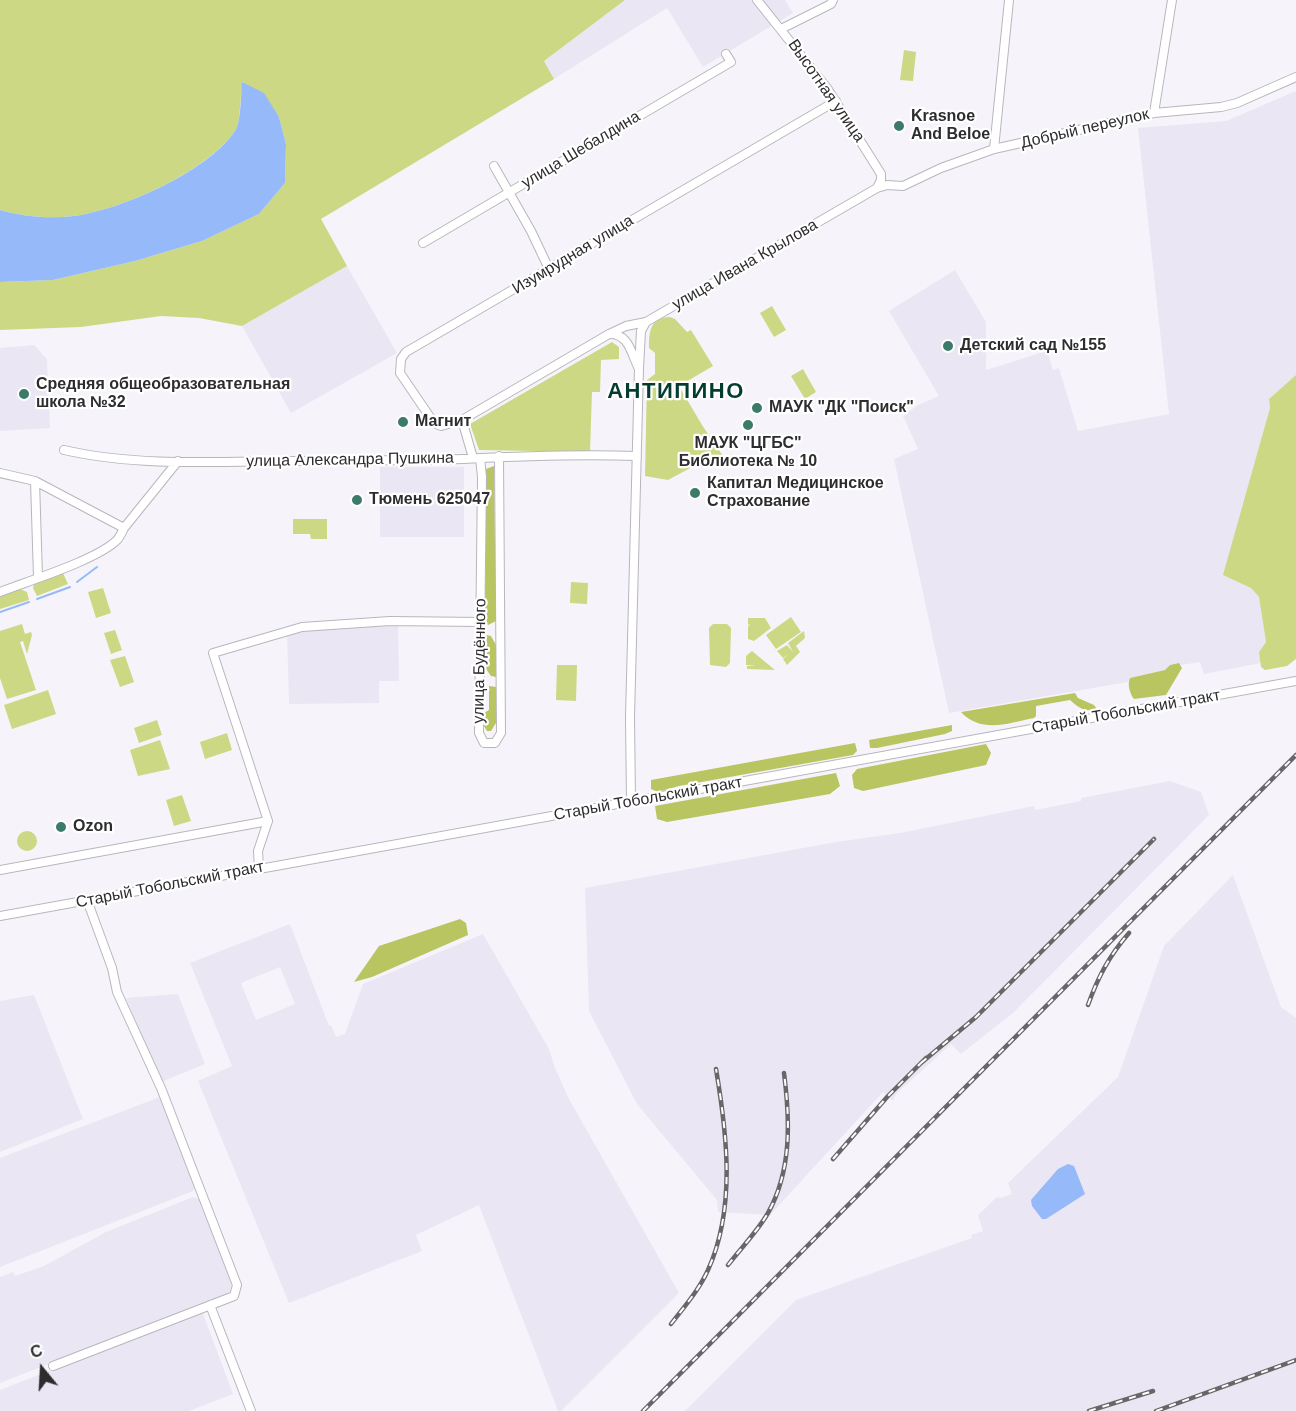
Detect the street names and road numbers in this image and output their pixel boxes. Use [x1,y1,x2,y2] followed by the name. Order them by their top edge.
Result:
[783,36,869,146] street label: Высотная улица
[1019,105,1151,153] street label: Добрый переулок
[518,107,644,193] street label: улица Шебалдина
[509,211,637,299] street label: Изумрудная улица
[669,216,821,314] street label: улица Ивана Крылова
[246,449,454,471] street label: улица Александра Пушкина
[469,598,491,724] street label: улица Будённого
[1030,686,1222,738] street label: Старый Тобольский тракт
[552,773,744,825] street label: Старый Тобольский тракт
[74,857,266,913] street label: Старый Тобольский тракт

